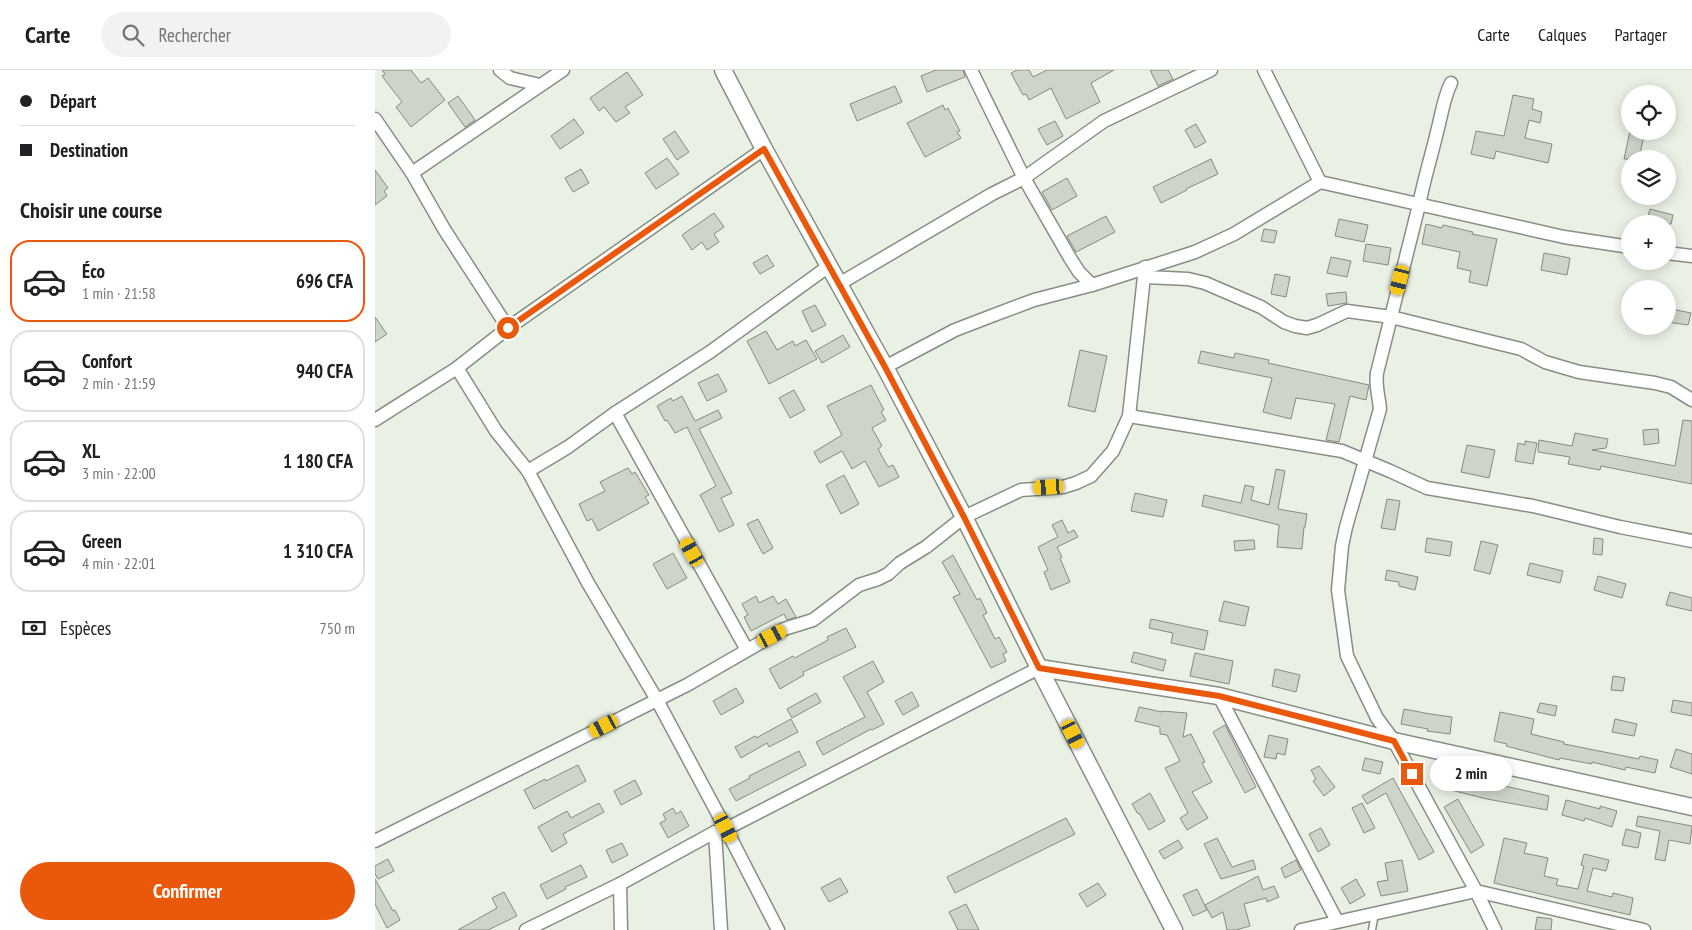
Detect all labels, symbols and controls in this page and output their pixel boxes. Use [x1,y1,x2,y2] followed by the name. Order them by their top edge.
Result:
[101,12,451,57] search box
[25,19,71,50] text: Carte
[119,21,147,49] icon: search
[159,23,231,47] text: Rechercher
[1477,23,1510,46] text: Carte
[1538,23,1587,46] text: Calques
[1615,23,1667,46] text: Partager
[1621,85,1676,335] map controls
[1621,85,1676,140] button: locate
[50,89,96,113] text: Départ
[50,138,128,162] text: Destination
[1621,150,1676,205] button: layers
[20,196,162,224] text: Choisir une course
[1621,215,1676,270] button: +
[22,259,67,304] icon: car
[82,259,105,283] text: Éco
[1389,264,1410,296] car
[296,269,353,293] text: 696 CFA
[1621,280,1676,335] button: −
[82,283,156,303] text: 1 min · 21:58
[497,317,519,339] route start
[22,349,67,394] icon: car
[82,349,132,373] text: Confort
[296,359,353,383] text: 940 CFA
[82,373,156,393] text: 2 min · 21:59
[22,439,67,484] icon: car
[82,439,100,463] text: XL
[283,449,353,473] text: 1 180 CFA
[82,463,156,483] text: 3 min · 22:00
[1033,479,1064,495] car
[22,529,67,574] icon: car
[82,529,122,553] text: Green
[678,535,705,569] car
[283,539,353,563] text: 1 310 CFA
[82,553,156,573] text: 4 min · 22:01
[20,614,48,642] icon: cash
[60,616,111,640] text: Espèces
[320,618,355,638] text: 750 m
[755,622,788,650] car
[587,713,620,739] car
[1059,717,1086,751] car
[1429,756,1512,792] callout: 2 min
[1401,763,1423,785] route end
[1455,763,1487,783] text: 2 min
[712,811,739,845] car
[20,862,355,920] button: Confirmer

